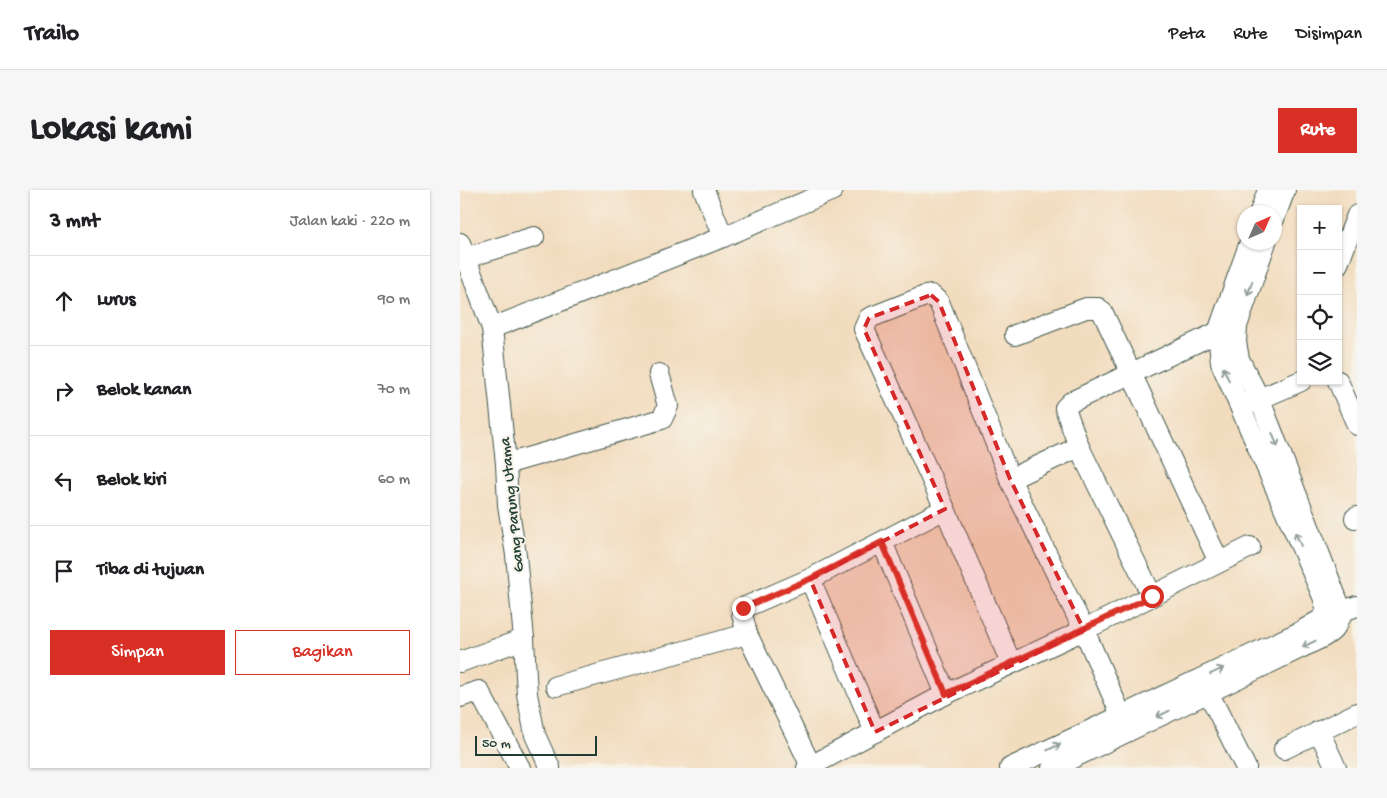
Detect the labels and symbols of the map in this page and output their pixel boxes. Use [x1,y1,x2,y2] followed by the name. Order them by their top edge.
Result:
[1237,205,1282,250] north arrow
[1245,280,1254,296] one-way arrow
[1221,367,1231,382] one-way arrow
[1272,433,1281,448] one-way arrow
[497,435,530,573] street label: Gang Parung Utama
[1293,532,1303,547] one-way arrow
[1141,585,1164,608] route start
[732,597,755,620] route end
[1302,640,1317,649] one-way arrow
[1209,665,1224,675] one-way arrow
[1155,710,1170,720] one-way arrow
[475,733,598,756] scale bar
[1046,742,1061,751] one-way arrow

